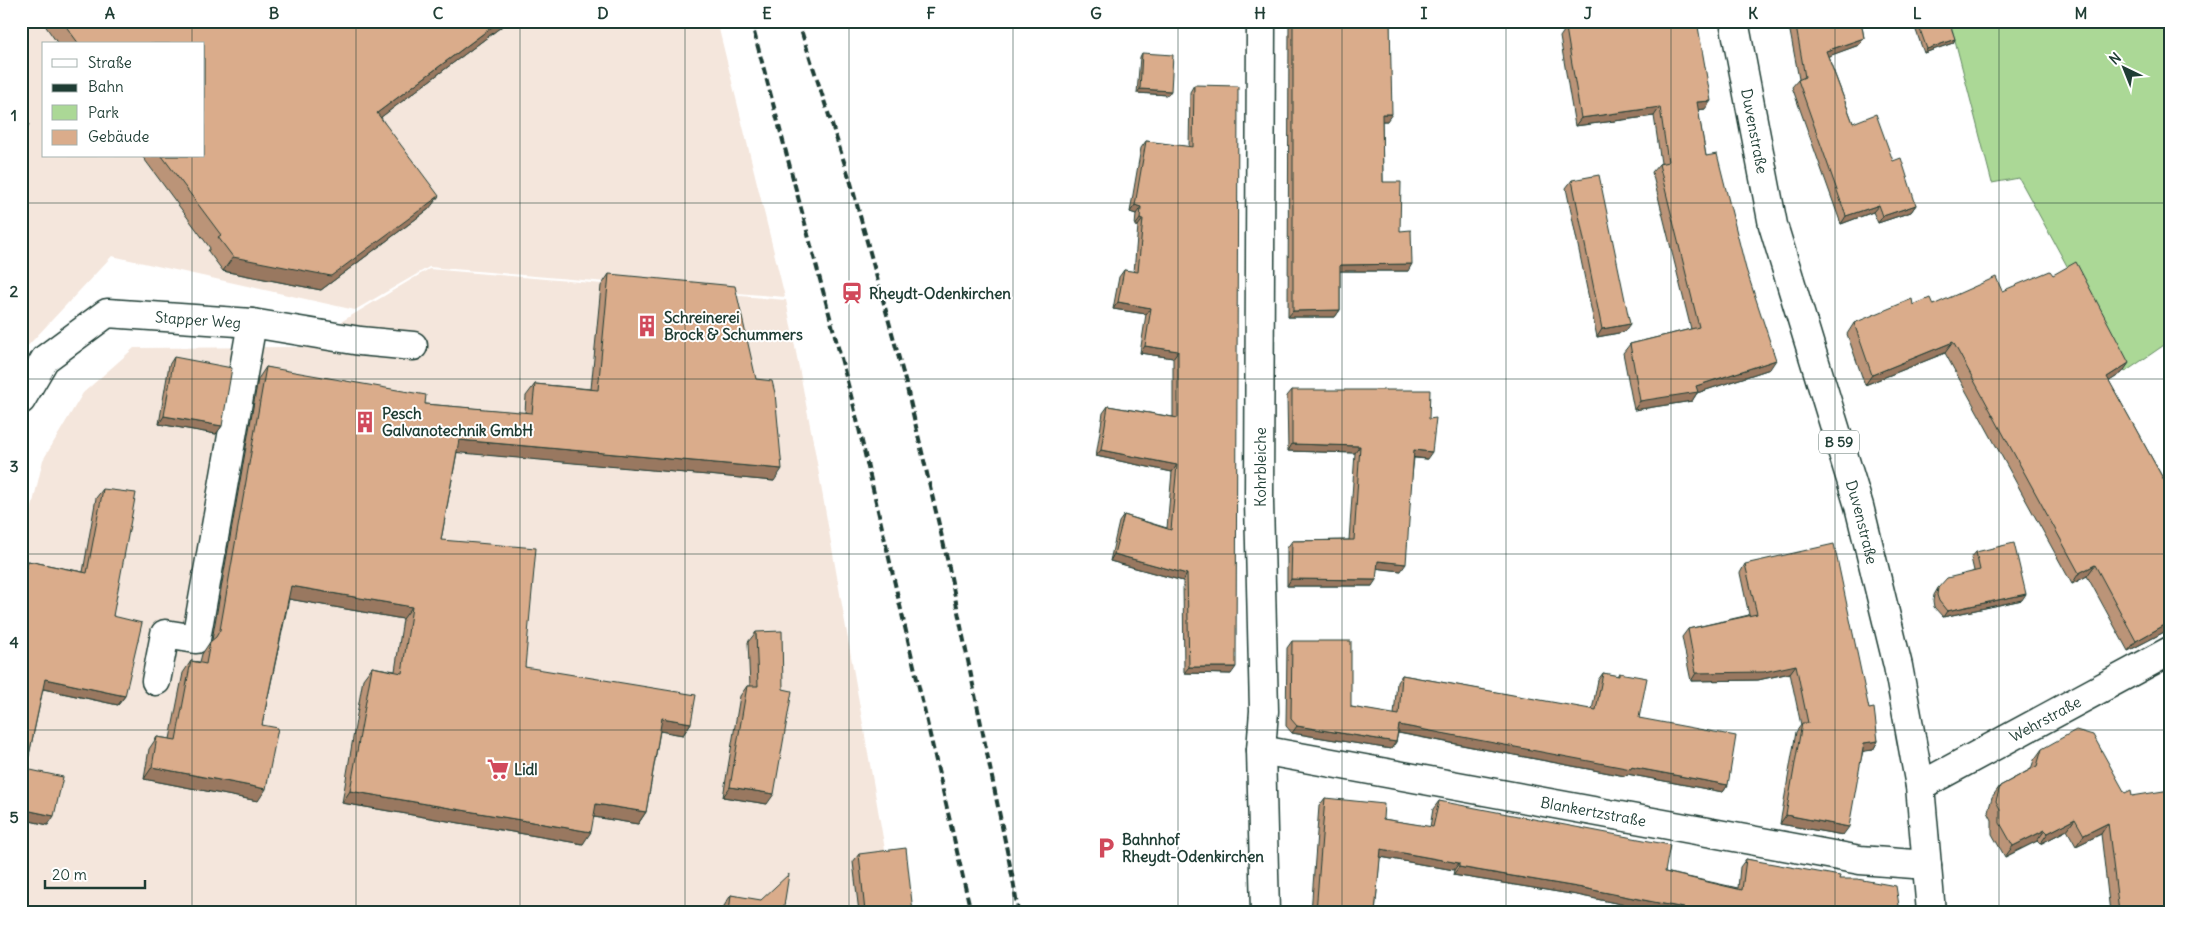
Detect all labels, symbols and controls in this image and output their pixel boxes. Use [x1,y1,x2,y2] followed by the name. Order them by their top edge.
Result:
[105,3,115,23] text: A
[269,3,280,23] text: B
[433,3,444,23] text: C
[597,3,609,23] text: D
[762,3,772,23] text: E
[926,3,936,23] text: F
[1090,3,1102,23] text: G
[1254,3,1266,23] text: H
[1421,3,1428,23] text: I
[1584,3,1593,23] text: J
[1748,3,1758,23] text: K
[1913,3,1922,23] text: L
[2075,3,2088,23] text: M
[42,42,205,158] legend
[2098,42,2148,92] north arrow
[2105,49,2125,68] text: N
[88,53,132,72] text: Straße
[88,77,124,96] text: Bahn
[1738,87,1772,175] street label: Duvenstraße
[88,103,119,122] text: Park
[11,105,17,125] text: 1
[88,127,149,146] text: Gebäude
[839,280,865,306] station icon: Rheydt-Odenkirchen
[10,281,19,301] text: 2
[869,284,1011,304] place label: Rheydt-Odenkirchen
[154,307,242,332] street label: Stapper Weg
[664,308,803,344] place label: Schreinerei Brock & Schummers
[634,313,660,339] building icon: Schreinerei Brock & Schummers
[382,404,533,440] place label: Pesch Galvanotechnik GmbH
[352,409,378,435] building icon: Pesch Galvanotechnik GmbH
[1251,427,1270,507] street label: Kohrbleiche
[1819,431,1859,454] road number: B 59
[9,456,19,476] text: 3
[1842,478,1882,566] street label: Duvenstraße
[9,632,19,652] text: 4
[2006,691,2084,746] street label: Wehrstraße
[485,756,511,782] supermarket icon: Lidl
[514,760,538,779] place label: Lidl
[1539,792,1648,830] street label: Blankertzstraße
[9,807,19,827] text: 5
[1122,830,1264,867] place label: Bahnhof Rheydt-Odenkirchen
[1093,835,1119,861] parking icon: Bahnhof Rheydt-Odenkirchen
[45,858,145,890] scale bar
[52,865,87,884] text: 20 m

